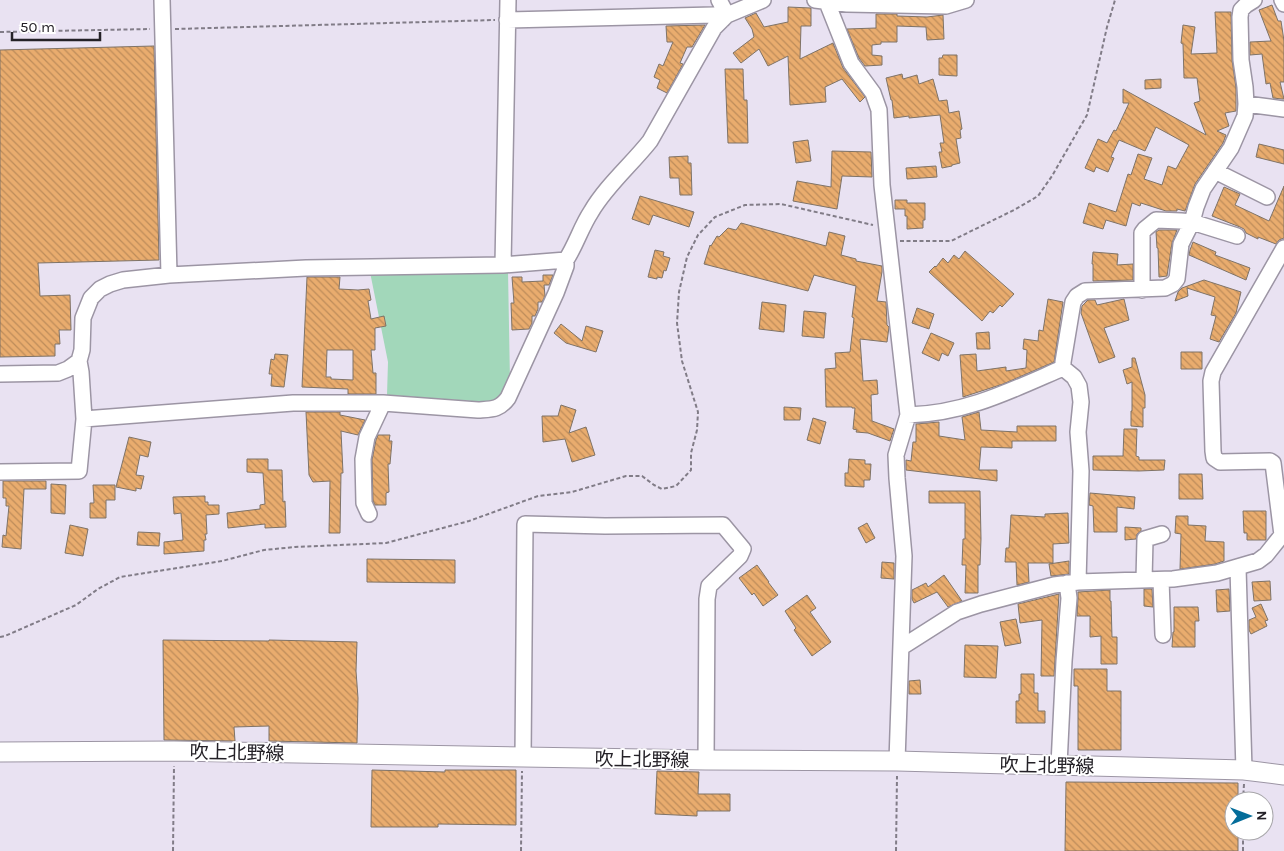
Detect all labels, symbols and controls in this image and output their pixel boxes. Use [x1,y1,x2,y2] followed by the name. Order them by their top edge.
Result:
[12,10,100,42] scale bar
[20,18,55,36] text: 50 m
[189,741,285,765] street label: 吹上北野線
[594,748,690,772] street label: 吹上北野線
[999,754,1095,778] street label: 吹上北野線
[1224,791,1274,841] north arrow
[1253,811,1270,821] text: N

